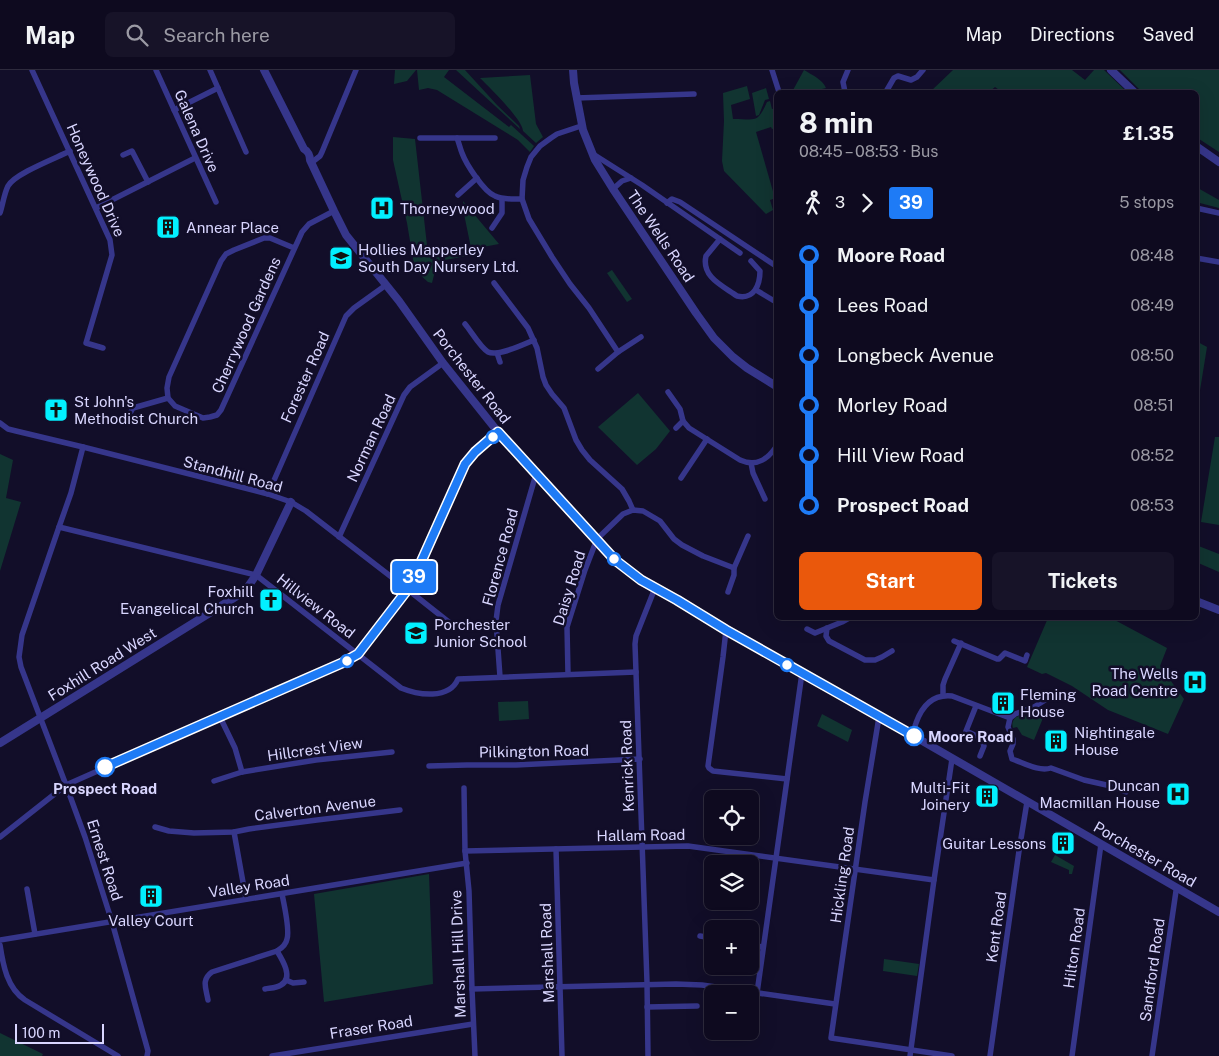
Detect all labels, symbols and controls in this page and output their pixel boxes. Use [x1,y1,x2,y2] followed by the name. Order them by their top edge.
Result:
[105,12,455,57] search box
[25,21,75,49] text: Map
[123,21,151,49] icon: search
[163,24,270,46] text: Search here
[965,24,1002,45] text: Map
[1030,24,1115,45] text: Directions
[1143,24,1194,45] text: Saved
[171,87,223,175] street label: Galena Drive
[799,106,873,139] text: 8 min
[63,121,129,239] street label: Honeywood Drive
[1123,122,1174,144] text: £1.35
[799,142,938,161] text: 08:45 – 08:53 · Bus
[624,187,698,285] street label: The Wells Road
[799,189,827,217] icon: walk
[853,189,881,217] icon: forward
[899,192,923,213] text: 39
[835,193,845,212] text: 3
[1119,193,1174,212] text: 5 stops
[369,195,395,221] hospital icon: Thorneywood
[400,200,495,217] place label: Thorneywood
[155,214,181,240] building icon: Annear Place
[186,219,279,236] place label: Annear Place
[358,241,519,275] place label: Hollies Mapperley South Day Nursery Ltd.
[837,244,945,266] text: Moore Road
[328,245,354,271] school or university icon: Hollies Mapperley South Day Nursery Ltd.
[1130,246,1174,265] text: 08:48
[208,254,284,396] street label: Cherrywood Gardens
[837,294,928,316] text: Lees Road
[1130,296,1174,315] text: 08:49
[430,325,514,427] street label: Porchester Road
[277,329,333,425] street label: Forester Road
[837,344,994,366] text: Longbeck Avenue
[1130,346,1174,365] text: 08:50
[343,392,399,484] street label: Norman Road
[74,393,198,427] place label: St John's Methodist Church
[837,394,948,416] text: Morley Road
[1134,396,1174,415] text: 08:51
[43,397,69,423] church icon: St John's Methodist Church
[486,430,500,444] unlabelled marker
[837,444,964,466] text: Hill View Road
[1131,446,1174,465] text: 08:52
[182,453,284,495] street label: Standhill Road
[837,494,969,516] text: Prospect Road
[1130,496,1174,515] text: 08:53
[479,506,521,608] street label: Florence Road
[550,549,588,627] street label: Daisy Road
[607,552,621,566] unlabelled marker
[799,552,982,610] button: Start
[992,552,1174,610] button: Tickets
[392,561,436,593] line badge: 39
[402,566,426,587] text: 39
[274,570,358,642] street label: Hillview Road
[120,583,254,617] place label: Foxhill Evangelical Church
[258,587,284,613] church icon: Foxhill Evangelical Church
[434,616,527,650] place label: Porchester Junior School
[403,620,429,646] school or university icon: Porchester Junior School
[45,624,159,704] street label: Foxhill Road West
[340,654,354,668] unlabelled marker
[780,658,794,672] unlabelled marker
[1092,665,1178,699] place label: The Wells Road Centre
[1182,669,1208,695] hospital icon: The Wells Road Centre
[1020,686,1076,720] place label: Fleming House
[990,690,1016,716] building icon: Fleming House
[617,720,637,812] street label: Kenrick Road
[1074,724,1155,758] place label: Nightingale House
[904,726,924,746] marker: Moore Road
[928,728,1013,745] place label: Moore Road
[1043,728,1069,754] building icon: Nightingale House
[266,734,364,764] street label: Hillcrest View
[479,742,589,760] street label: Pilkington Road
[95,757,115,777] marker: Prospect Road
[1040,777,1160,811] place label: Duncan Macmillan House
[910,779,970,813] place label: Multi-Fit Joinery
[53,780,157,797] place label: Prospect Road
[1165,781,1191,807] hospital icon: Duncan Macmillan House
[974,783,1000,809] building icon: Multi-Fit Joinery
[704,790,759,1040] map controls
[704,790,759,845] button: locate
[253,792,377,824] street label: Calverton Avenue
[84,817,126,903] street label: Ernest Road
[1091,818,1199,890] street label: Porchester Road
[596,826,686,844] street label: Hallam Road
[827,826,857,924] street label: Hickling Road
[1050,830,1076,856] building icon: Guitar Lessons
[942,835,1046,852] place label: Guitar Lessons
[704,855,759,910] button: layers
[207,871,291,901] street label: Valley Road
[138,883,164,909] building icon: Valley Court
[447,890,469,1018] street label: Marshall Hill Drive
[983,890,1009,964] street label: Kent Road
[537,903,557,1003] street label: Marshall Road
[1060,907,1088,989] street label: Hilton Road
[108,912,194,929] place label: Valley Court
[1136,917,1168,1023] street label: Sandford Road
[704,920,759,975] button: +
[704,985,759,1040] button: −
[328,1012,414,1042] street label: Fraser Road
[15,1021,104,1044] scale bar
[22,1025,60,1041] text: 100 m

